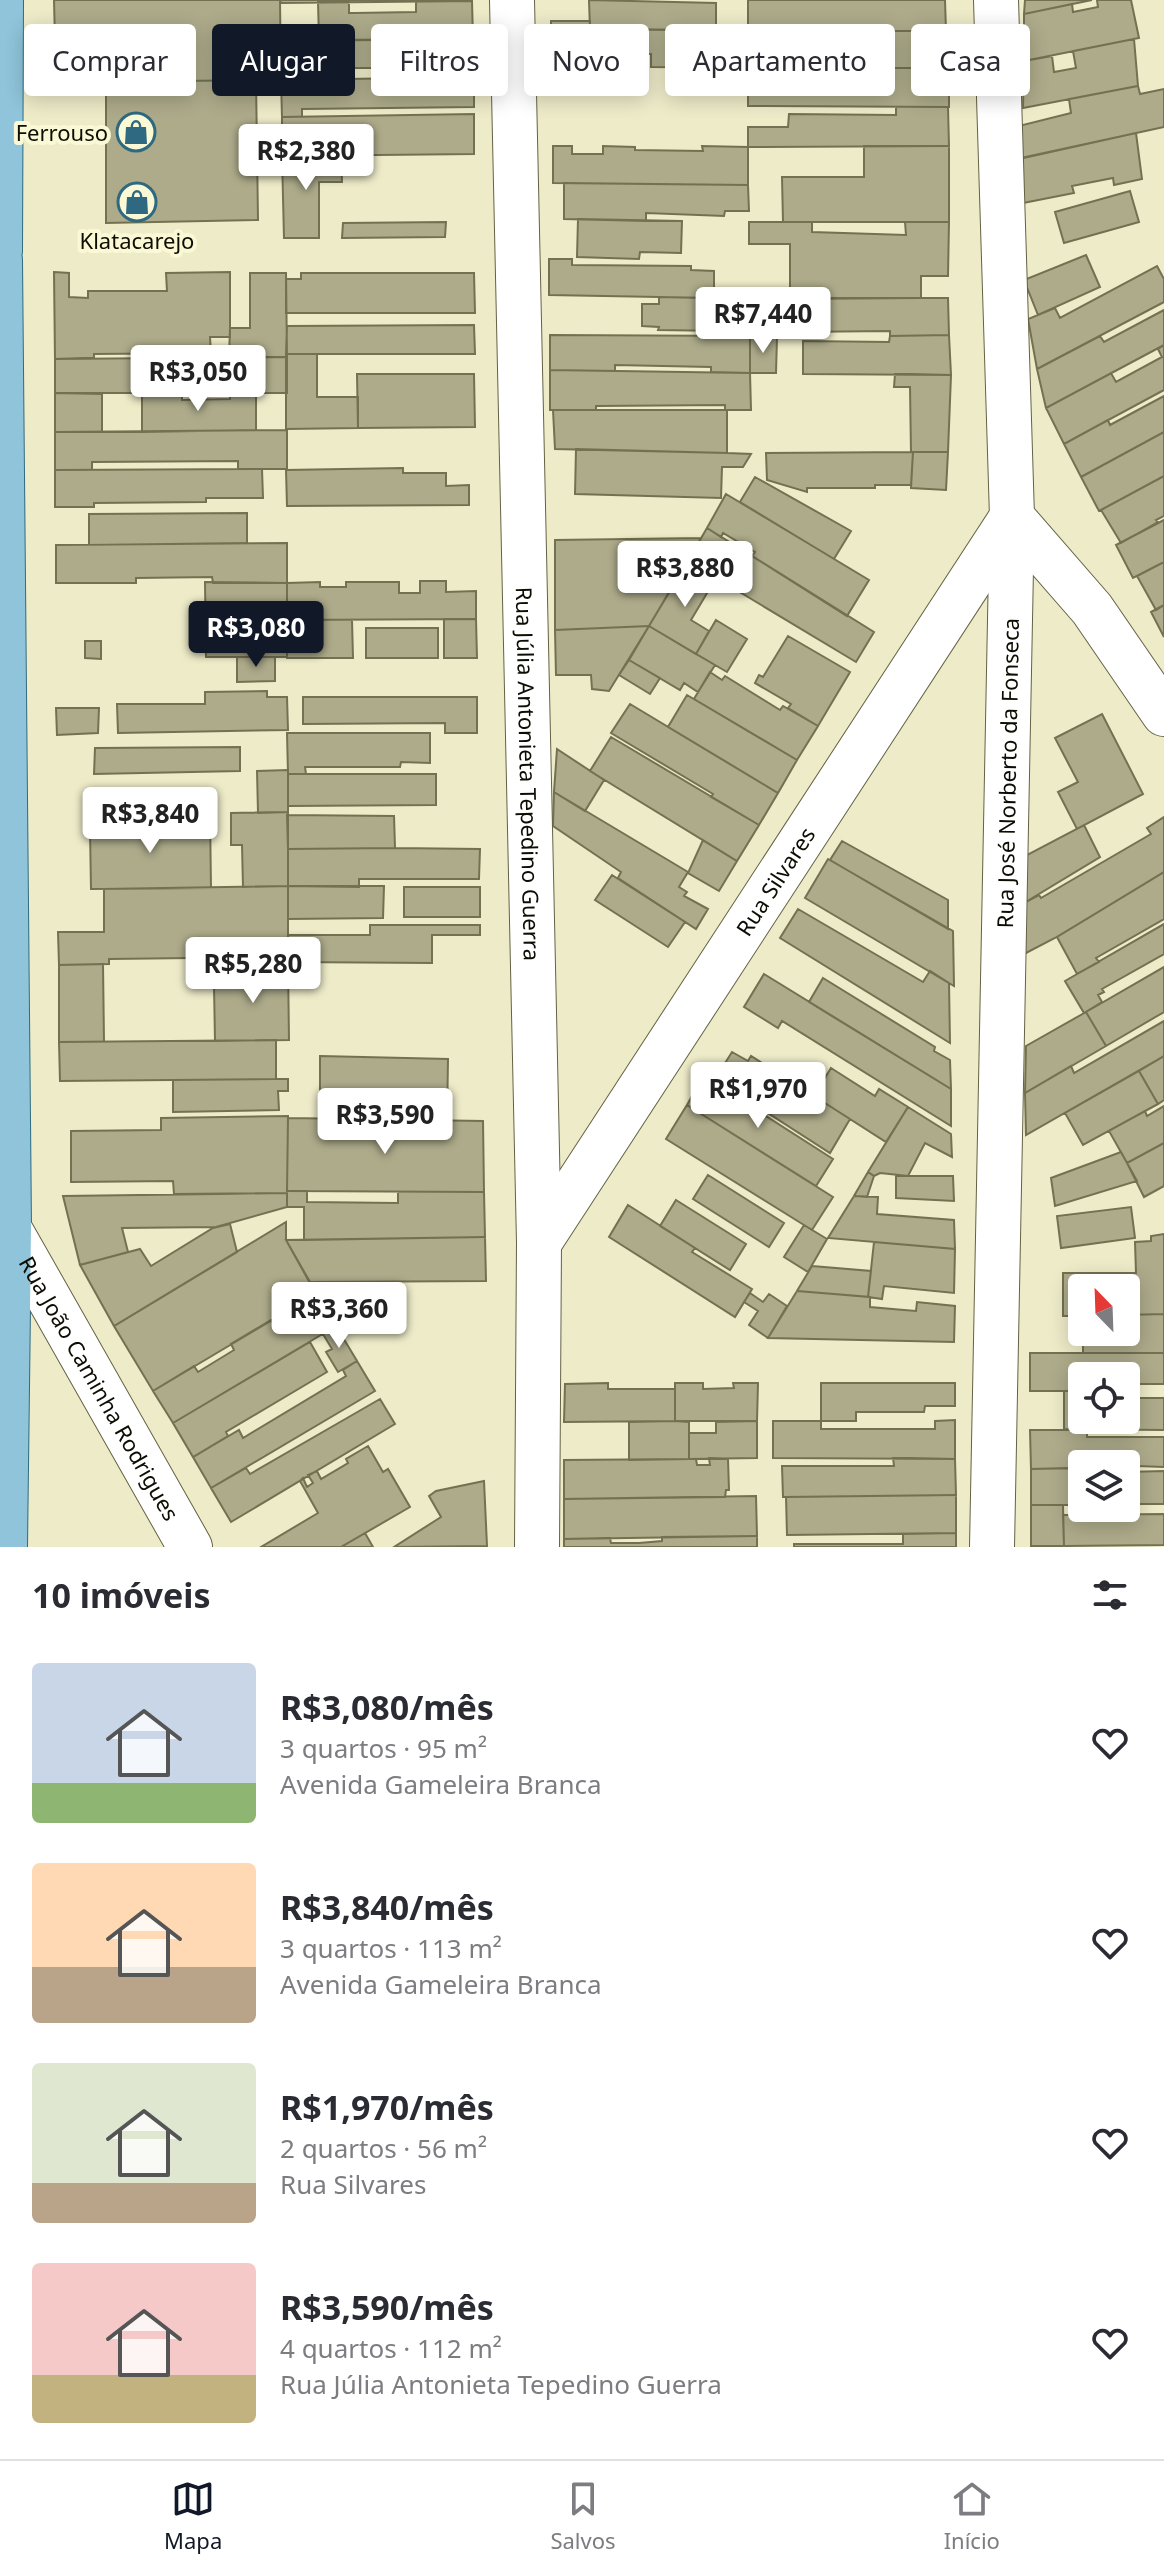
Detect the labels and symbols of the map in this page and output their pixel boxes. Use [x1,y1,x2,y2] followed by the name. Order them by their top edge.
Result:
[115,111,157,153] shop icon: Ferrouso
[16,117,108,147] place label: Ferrouso
[232,124,380,192] pin: R$2,380
[116,181,158,223] shop icon: Klatacarejo
[80,225,194,255] place label: Klatacarejo
[689,287,837,355] pin: R$7,440
[124,345,272,413] pin: R$3,050
[611,541,759,609] pin: R$3,880
[510,586,548,961] street label: Rua Júlia Antonieta Tepedino Guerra
[182,601,330,669] pin: R$3,080
[989,618,1025,929] street label: Rua José Norberto da Fonseca
[76,787,224,855] pin: R$3,840
[728,821,821,941] street label: Rua Silvares
[179,937,327,1005] pin: R$5,280
[684,1062,832,1130] pin: R$1,970
[311,1088,459,1156] pin: R$3,590
[13,1250,187,1526] street label: Rua João Caminha Rodrigues
[1068,1274,1140,1346] north arrow
[265,1282,413,1350] pin: R$3,360

